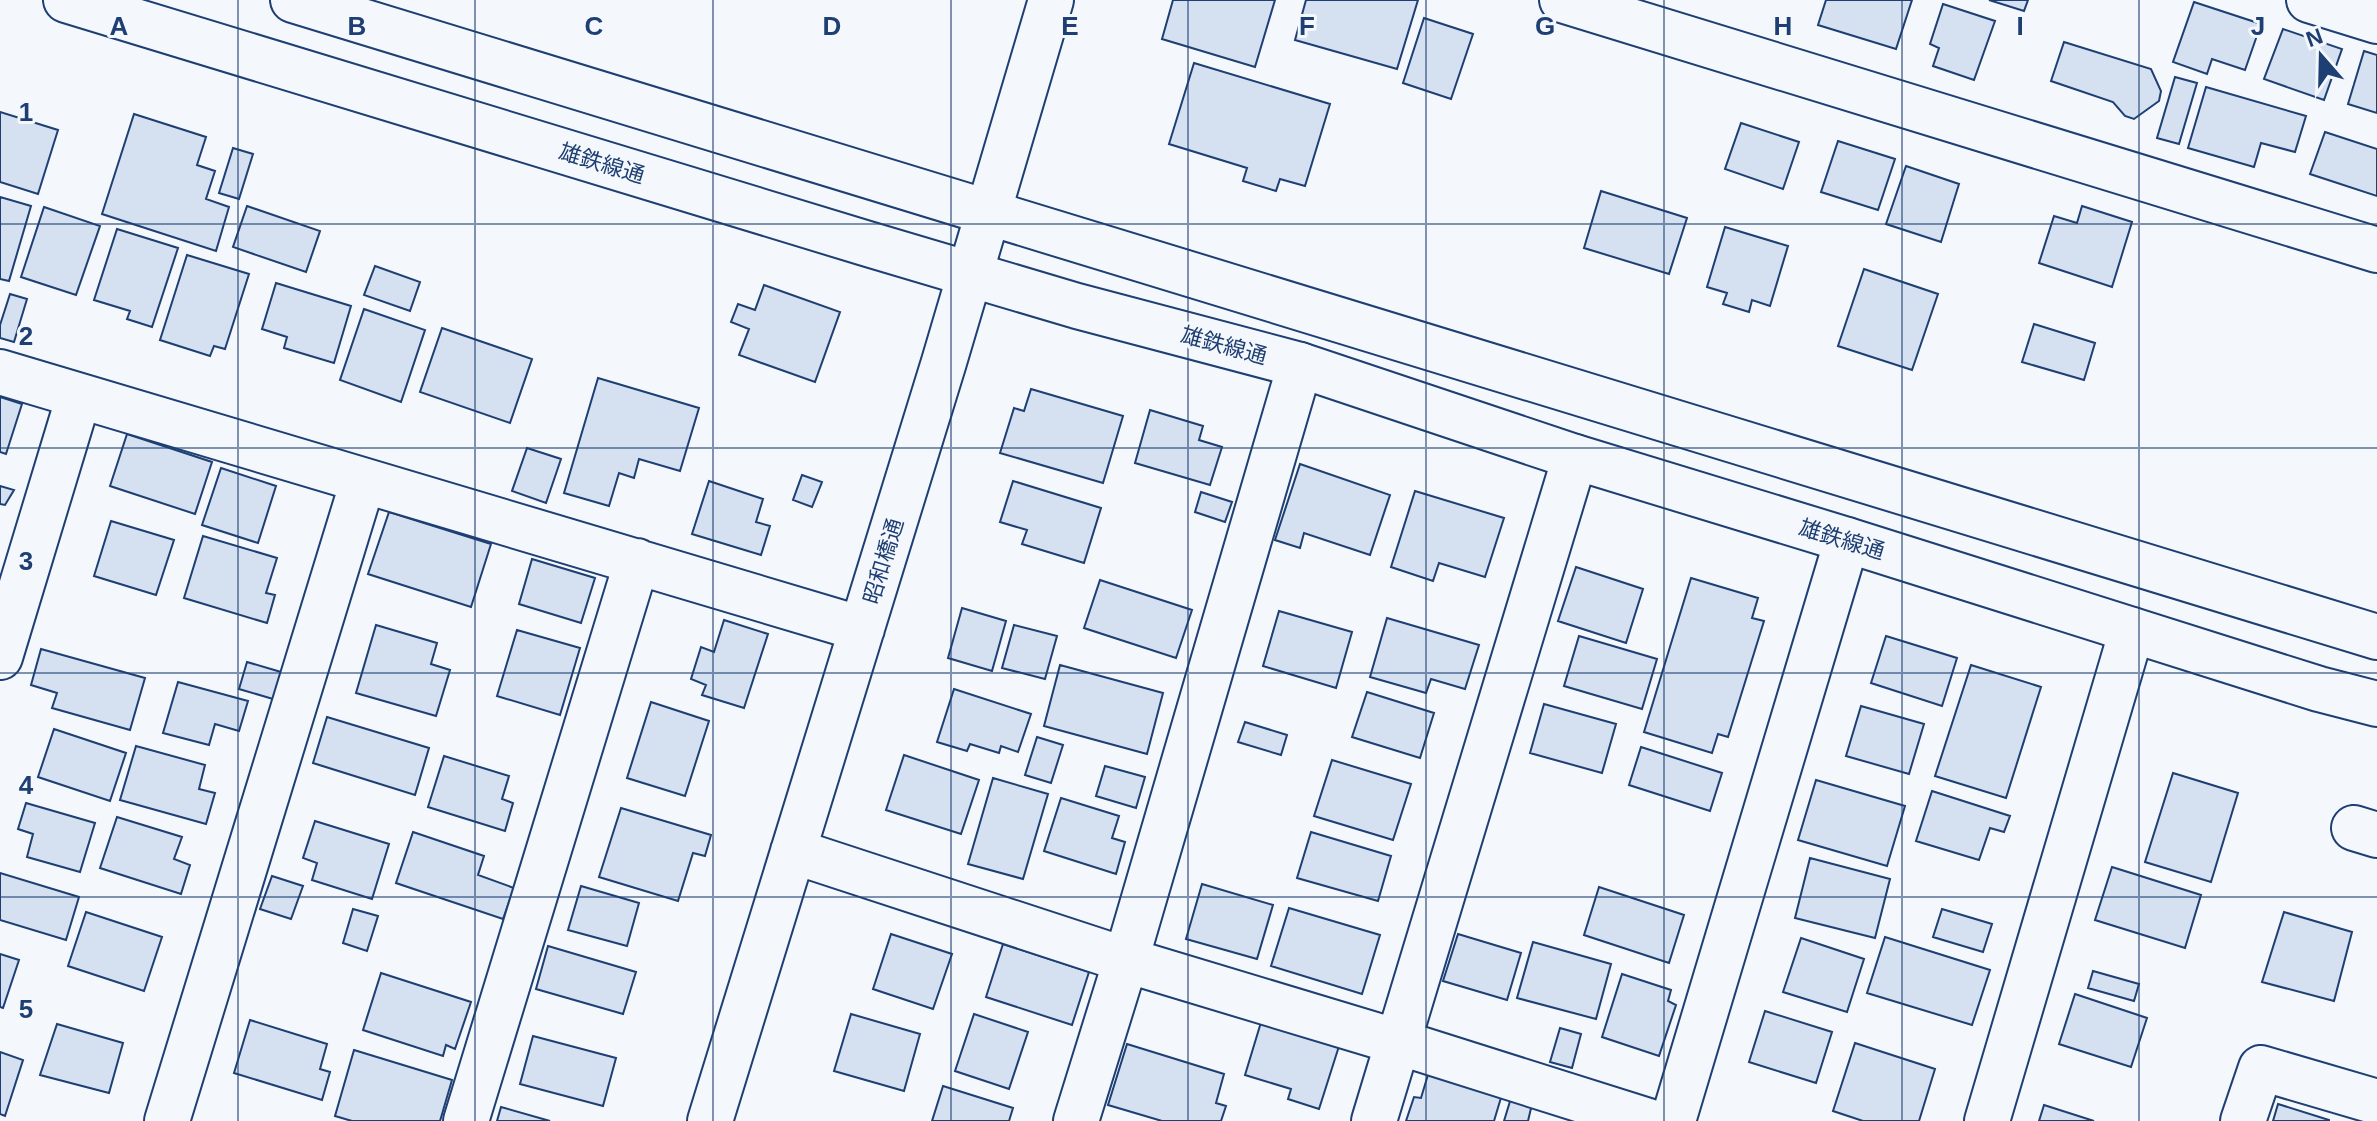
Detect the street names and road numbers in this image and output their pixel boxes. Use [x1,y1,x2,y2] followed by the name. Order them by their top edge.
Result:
[556,139,648,188] street label: 雄鉄線通
[1178,322,1270,369] street label: 雄鉄線通
[859,515,908,607] street label: 昭和橋通
[1796,515,1888,564] street label: 雄鉄線通

